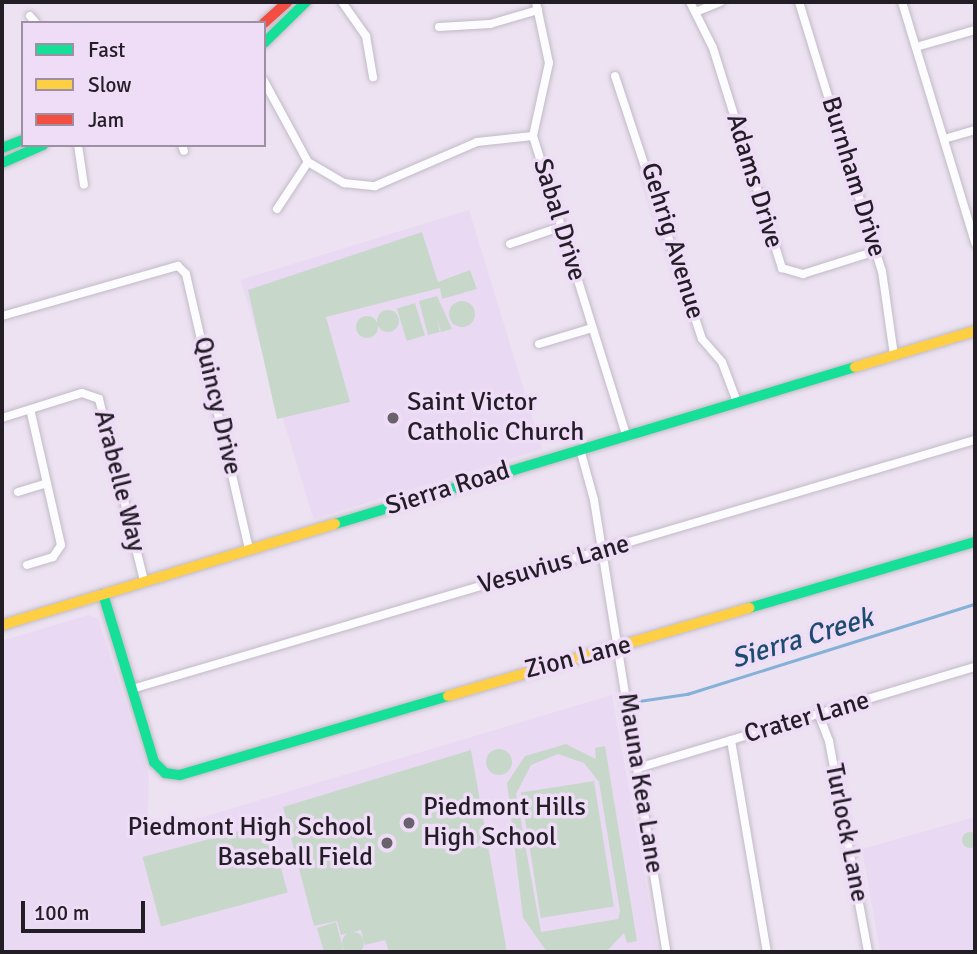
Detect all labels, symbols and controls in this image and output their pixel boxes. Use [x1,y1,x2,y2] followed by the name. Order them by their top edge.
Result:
[21,21,266,147] legend
[88,37,125,63] text: Fast
[88,72,132,98] text: Slow
[814,93,892,261] street label: Burnham Drive
[88,107,124,133] text: Jam
[719,110,789,252] street label: Adams Drive
[526,155,592,285] street label: Sabal Drive
[633,159,711,323] street label: Gehrig Avenue
[186,334,248,478] street label: Quincy Drive
[407,387,584,448] place label: Saint Victor Catholic Church
[86,407,152,555] street label: Arabelle Way
[385,410,401,426] marker: Saint Victor Catholic Church
[382,455,514,523] street label: Sierra Road
[475,529,633,601] street label: Vesuvius Lane
[727,600,877,676] water label: Sierra Creek
[521,630,635,686] street label: Zion Lane
[741,685,873,751] street label: Crater Lane
[610,691,670,875] street label: Mauna Kea Lane
[817,761,875,905] street label: Turlock Lane
[423,792,586,854] place label: Piedmont Hills High School
[127,812,373,874] place label: Piedmont High School Baseball Field
[401,815,417,831] marker: Piedmont Hills High School
[379,835,395,851] marker: Piedmont High School Baseball Field
[24,888,149,932] scale bar
[34,900,89,926] text: 100 m

